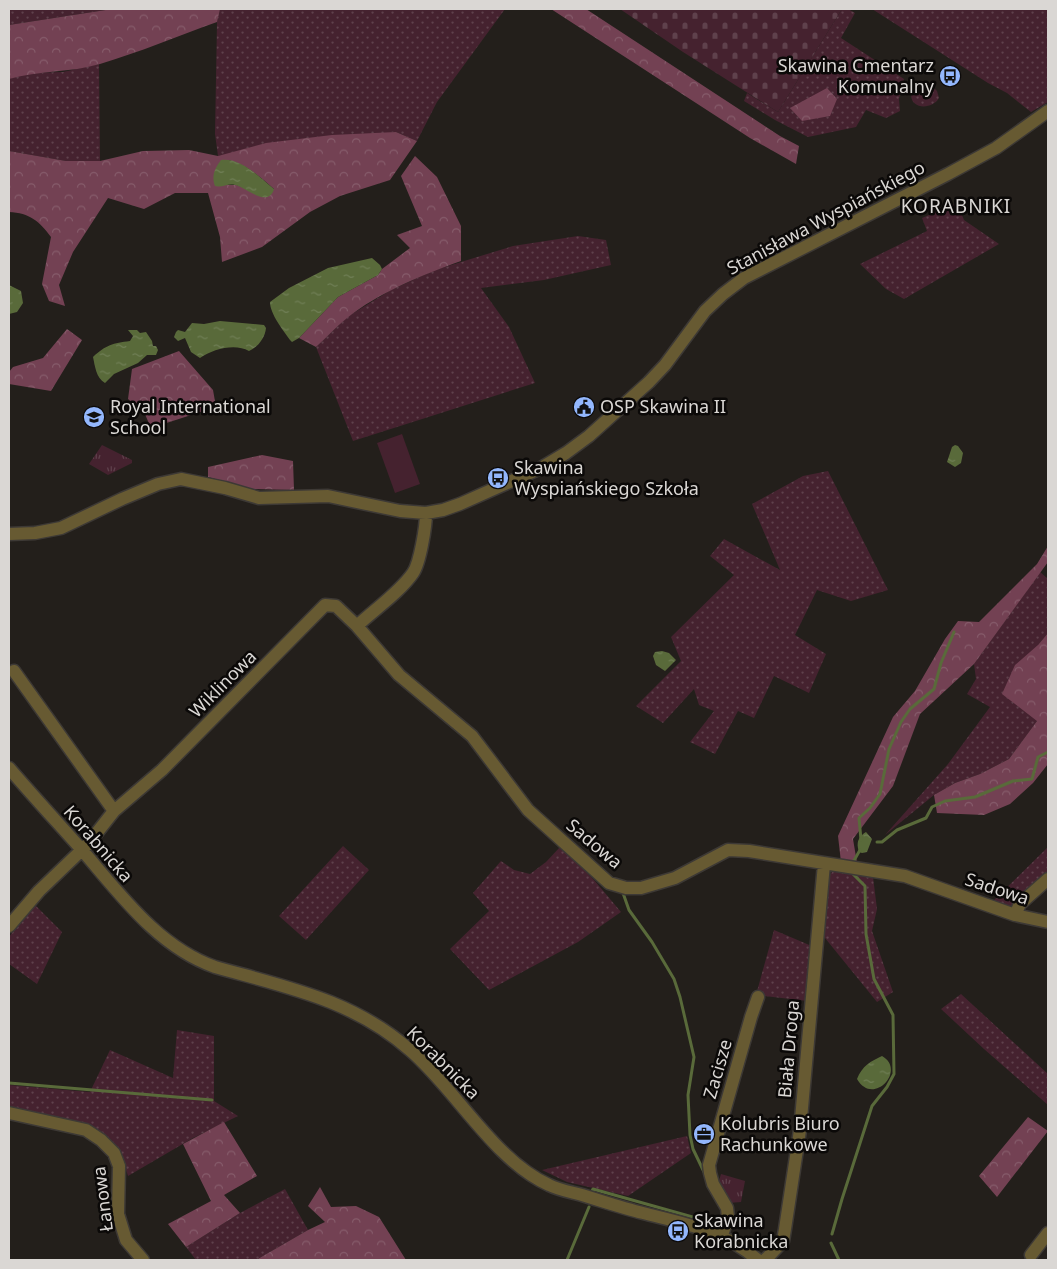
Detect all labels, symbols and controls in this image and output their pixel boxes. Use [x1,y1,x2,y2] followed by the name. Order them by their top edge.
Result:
[778,53,935,98] place label: Skawina Cmentarz Komunalny
[938,64,962,88] bus stop icon: Skawina Cmentarz Komunalny
[722,155,929,280] street label: Stanisława Wyspiańskiego
[901,193,1011,219] district label: KORABNIKI
[110,394,271,439] place label: Royal International School
[600,394,726,418] place label: OSP Skawina II
[572,395,596,419] public building icon: OSP Skawina II
[82,405,106,429] school or university icon: Royal International School
[514,455,699,500] place label: Skawina Wyspiańskiego Szkoła
[486,466,510,490] bus stop icon: Skawina Wyspiańskiego Szkoła
[183,644,261,722] street label: Wiklinowa
[59,800,139,887] street label: Korabnicka
[562,813,628,874] street label: Sadowa
[962,866,1032,910] street label: Sadowa
[772,999,804,1099] street label: Biała Droga
[402,1020,486,1104] street label: Korabnicka
[697,1036,737,1101] street label: Zacisze
[720,1111,840,1156] place label: Kolubris Biuro Rachunkowe
[692,1122,716,1146] office icon: Kolubris Biuro Rachunkowe
[86,1165,118,1233] street label: Łanowa
[694,1208,788,1253] place label: Skawina Korabnicka
[666,1219,690,1243] bus stop icon: Skawina Korabnicka

